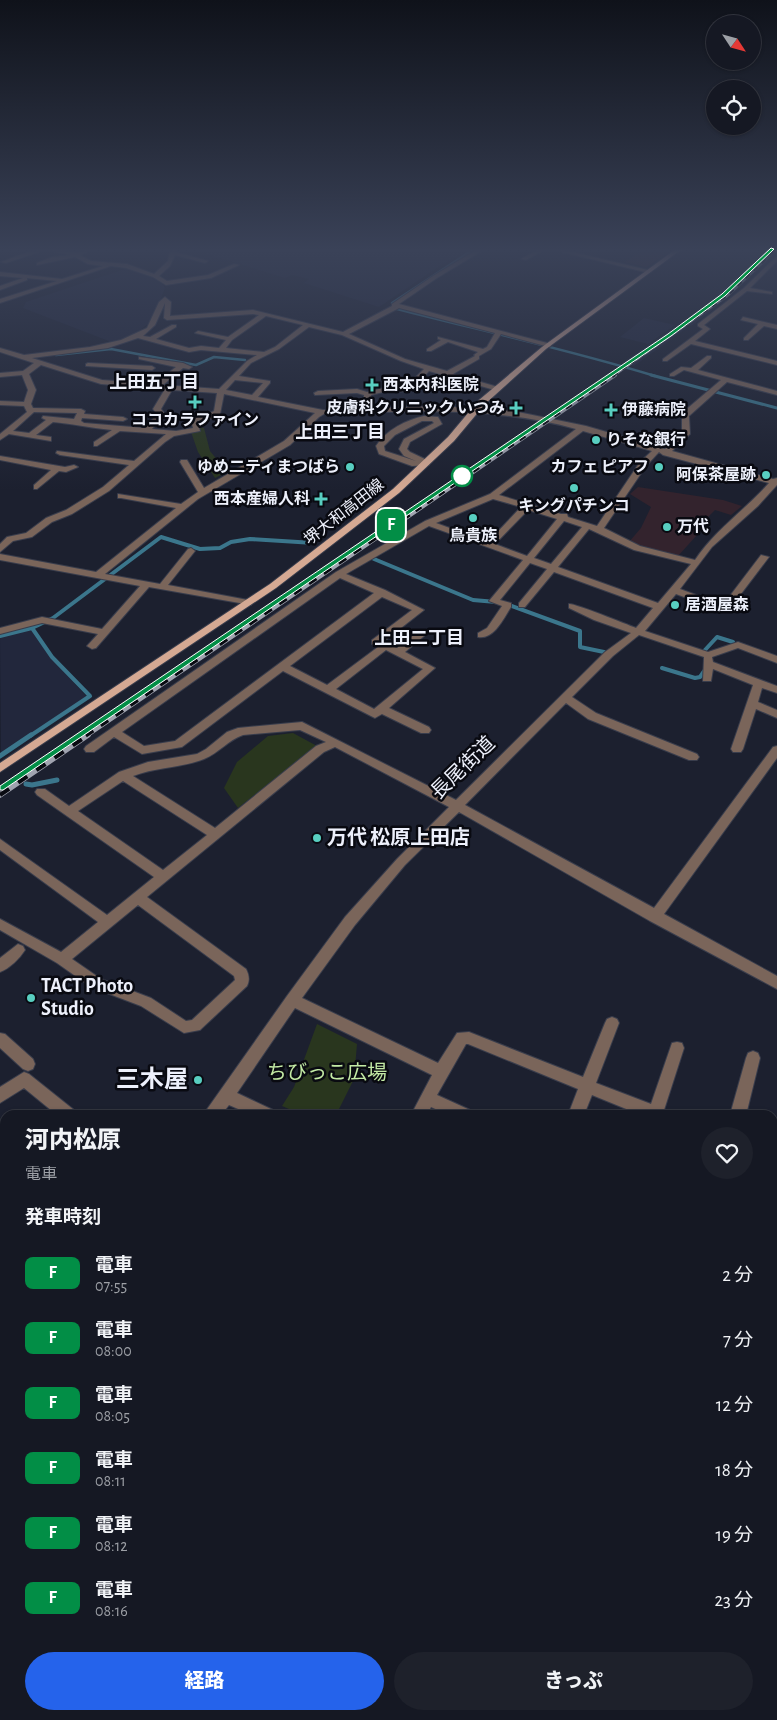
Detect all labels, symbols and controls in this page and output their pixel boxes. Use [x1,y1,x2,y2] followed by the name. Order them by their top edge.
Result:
[706,15,761,70] north arrow
[706,15,761,135] map controls
[706,80,761,135] button: locate
[109,373,199,392] district label: 上田五丁目
[383,376,479,393] place label: 西本内科医院
[365,378,379,392] marker: 西本内科医院
[189,396,201,408] marker: ココカラファイン
[327,399,505,416] place label: 皮膚科クリニック いつみ
[509,401,523,415] marker: 皮膚科クリニック いつみ
[621,401,686,418] place label: 伊藤病院
[604,403,618,417] marker: 伊藤病院
[131,412,259,428] place label: ココカラファイン
[295,423,385,442] district label: 上田三丁目
[606,431,686,448] place label: りそな銀行
[590,434,602,446] marker: りそな銀行
[197,458,340,475] place label: ゆめ二ティまつばら
[551,459,649,475] place label: カフェ ピアフ
[344,461,356,473] marker: ゆめ二ティまつばら
[653,461,665,473] marker: カフェ ピアフ
[451,465,473,487] unlabelled marker
[676,466,756,483] place label: 阿保茶屋跡
[760,469,772,481] marker: 阿保茶屋跡
[301,475,387,548] street label: 堺大和高田線
[568,482,580,494] marker: キングパチンコ
[214,490,310,507] place label: 西本産婦人科
[314,492,328,506] marker: 西本産婦人科
[518,496,630,514] place label: キングパチンコ
[375,509,407,541] line badge: F
[467,512,479,524] marker: 鳥貴族
[387,516,395,534] text: F
[677,517,709,535] place label: 万代
[661,521,673,533] marker: 万代
[449,526,497,544] place label: 鳥貴族
[685,596,749,613] place label: 居酒屋森
[669,599,681,611] marker: 居酒屋森
[374,629,464,648] district label: 上田二丁目
[427,732,499,803] street label: 長尾街道
[327,826,470,848] place label: 万代 松原上田店
[311,832,323,844] marker: 万代 松原上田店
[41,976,133,1019] place label: TACT Photo Studio
[25,992,37,1004] marker: TACT Photo Studio
[267,1062,387,1083] park label: ちびっこ広場
[116,1066,188,1092] place label: 三木屋
[192,1074,204,1086] marker: 三木屋
[701,1127,753,1179] button: heart
[25,1129,121,1153] text: 河内松原
[25,1166,57,1182] text: 電車
[25,1208,101,1227] text: 発車時刻
[95,1256,133,1275] text: 電車
[48,1264,57,1282] text: F
[722,1266,753,1285] text: 2 分
[95,1278,127,1294] text: 07:55
[95,1321,133,1340] text: 電車
[48,1329,57,1347] text: F
[723,1331,753,1350] text: 7 分
[95,1343,132,1359] text: 08:00
[95,1386,133,1405] text: 電車
[48,1394,57,1412] text: F
[716,1396,753,1415] text: 12 分
[95,1408,130,1424] text: 08:05
[95,1451,133,1470] text: 電車
[48,1459,57,1477] text: F
[715,1461,753,1480] text: 18 分
[95,1473,126,1489] text: 08:11
[95,1516,133,1535] text: 電車
[48,1524,57,1542] text: F
[715,1526,753,1545] text: 19 分
[95,1538,127,1554] text: 08:12
[95,1581,133,1600] text: 電車
[48,1589,57,1607] text: F
[714,1591,753,1610] text: 23 分
[95,1603,128,1619] text: 08:16
[25,1652,384,1710] button: 経路
[394,1652,753,1710] button: きっぷ

